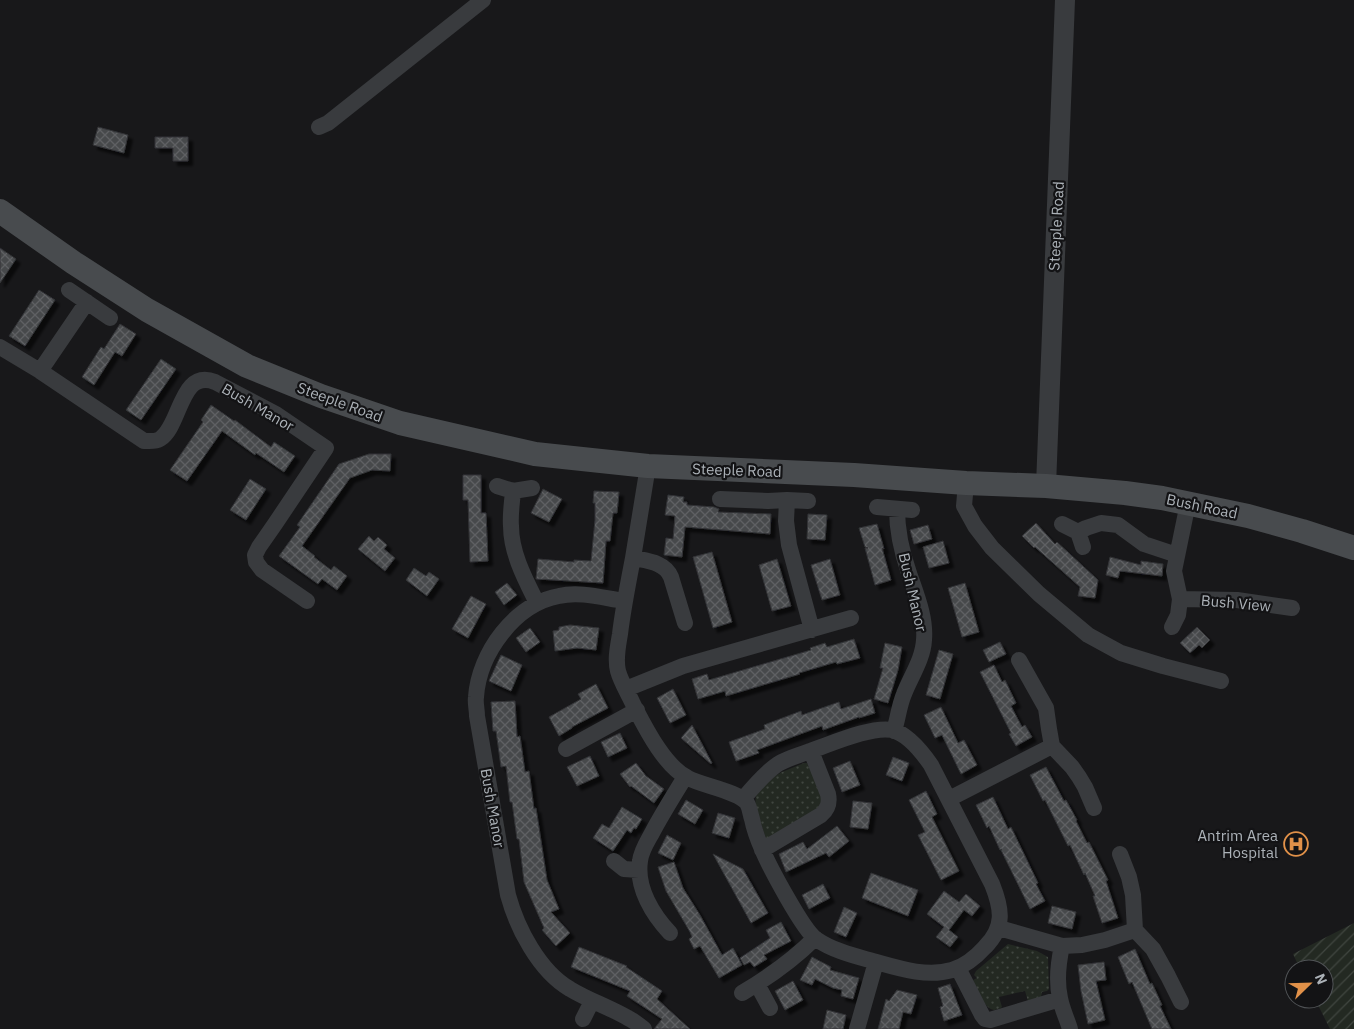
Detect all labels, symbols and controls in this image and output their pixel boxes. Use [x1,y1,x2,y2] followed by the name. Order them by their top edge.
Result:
[1044,181,1068,271] street label: Steeple Road
[295,378,385,426] street label: Steeple Road
[218,379,298,436] street label: Bush Manor
[692,459,782,481] street label: Steeple Road
[1165,489,1239,523] street label: Bush Road
[895,551,931,634] street label: Bush Manor
[1200,590,1272,616] street label: Bush View
[477,767,509,850] street label: Bush Manor
[1197,826,1278,862] place label: Antrim Area Hospital
[1283,831,1309,857] hospital icon: Antrim Area Hospital
[1284,959,1334,1009] north arrow
[1311,971,1331,987] text: N

